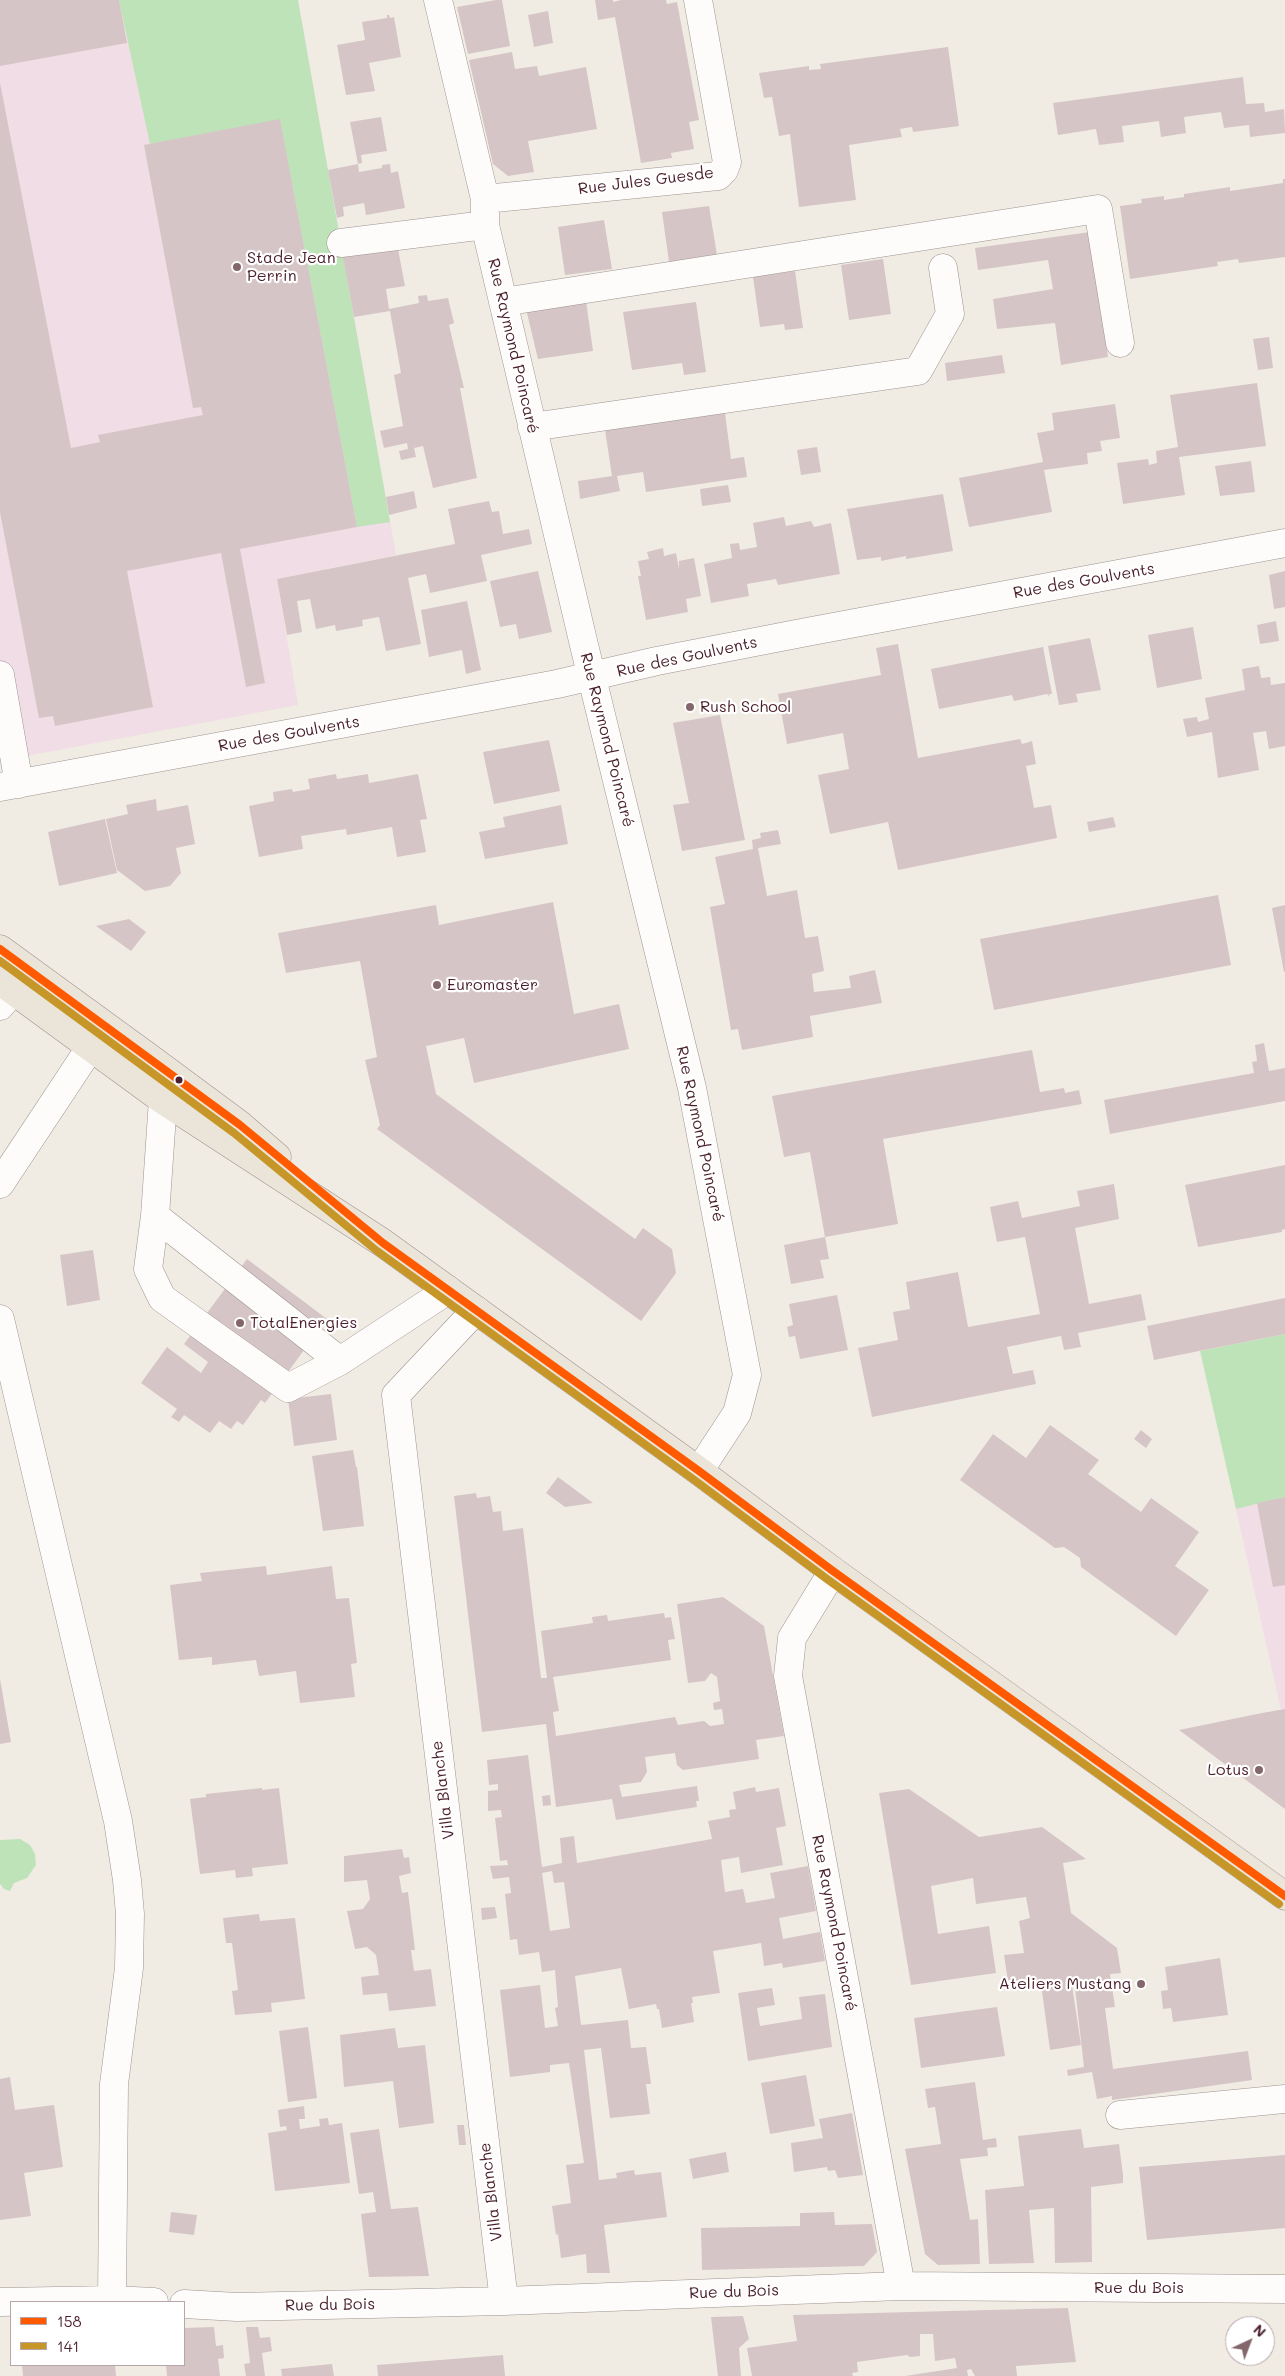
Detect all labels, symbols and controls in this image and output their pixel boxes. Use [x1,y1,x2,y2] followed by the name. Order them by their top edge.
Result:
[577,163,715,199] street label: Rue Jules Guesde
[247,248,336,286] place label: Stade Jean Perrin
[483,256,543,436] street label: Rue Raymond Poincaré
[231,261,243,273] marker: Stade Jean Perrin
[1012,559,1156,603] street label: Rue des Goulvents
[615,633,759,681] street label: Rue des Goulvents
[576,651,638,829] street label: Rue Raymond Poincaré
[700,697,791,717] place label: Rush School
[684,701,696,713] marker: Rush School
[217,712,361,756] street label: Rue des Goulvents
[447,975,538,995] place label: Euromaster
[431,979,443,991] marker: Euromaster
[672,1044,728,1224] street label: Rue Raymond Poincaré
[174,1075,184,1085] unlabelled marker
[250,1313,357,1333] place label: TotalEnergies
[234,1317,246,1329] marker: TotalEnergies
[427,1739,459,1841] street label: Villa Blanche
[1208,1760,1249,1780] place label: Lotus
[1253,1764,1265,1776] marker: Lotus
[807,1833,861,2013] street label: Rue Raymond Poincaré
[999,1974,1131,1994] place label: Ateliers Mustang
[1135,1978,1147,1990] marker: Ateliers Mustang
[475,2141,507,2243] street label: Villa Blanche
[1094,2278,1184,2298] street label: Rue du Bois
[689,2281,779,2303] street label: Rue du Bois
[285,2295,375,2315] street label: Rue du Bois
[10,2301,185,2366] legend
[57,2311,82,2331] text: 158
[1225,2316,1275,2366] north arrow
[1250,2320,1270,2341] text: N
[57,2336,79,2356] text: 141

